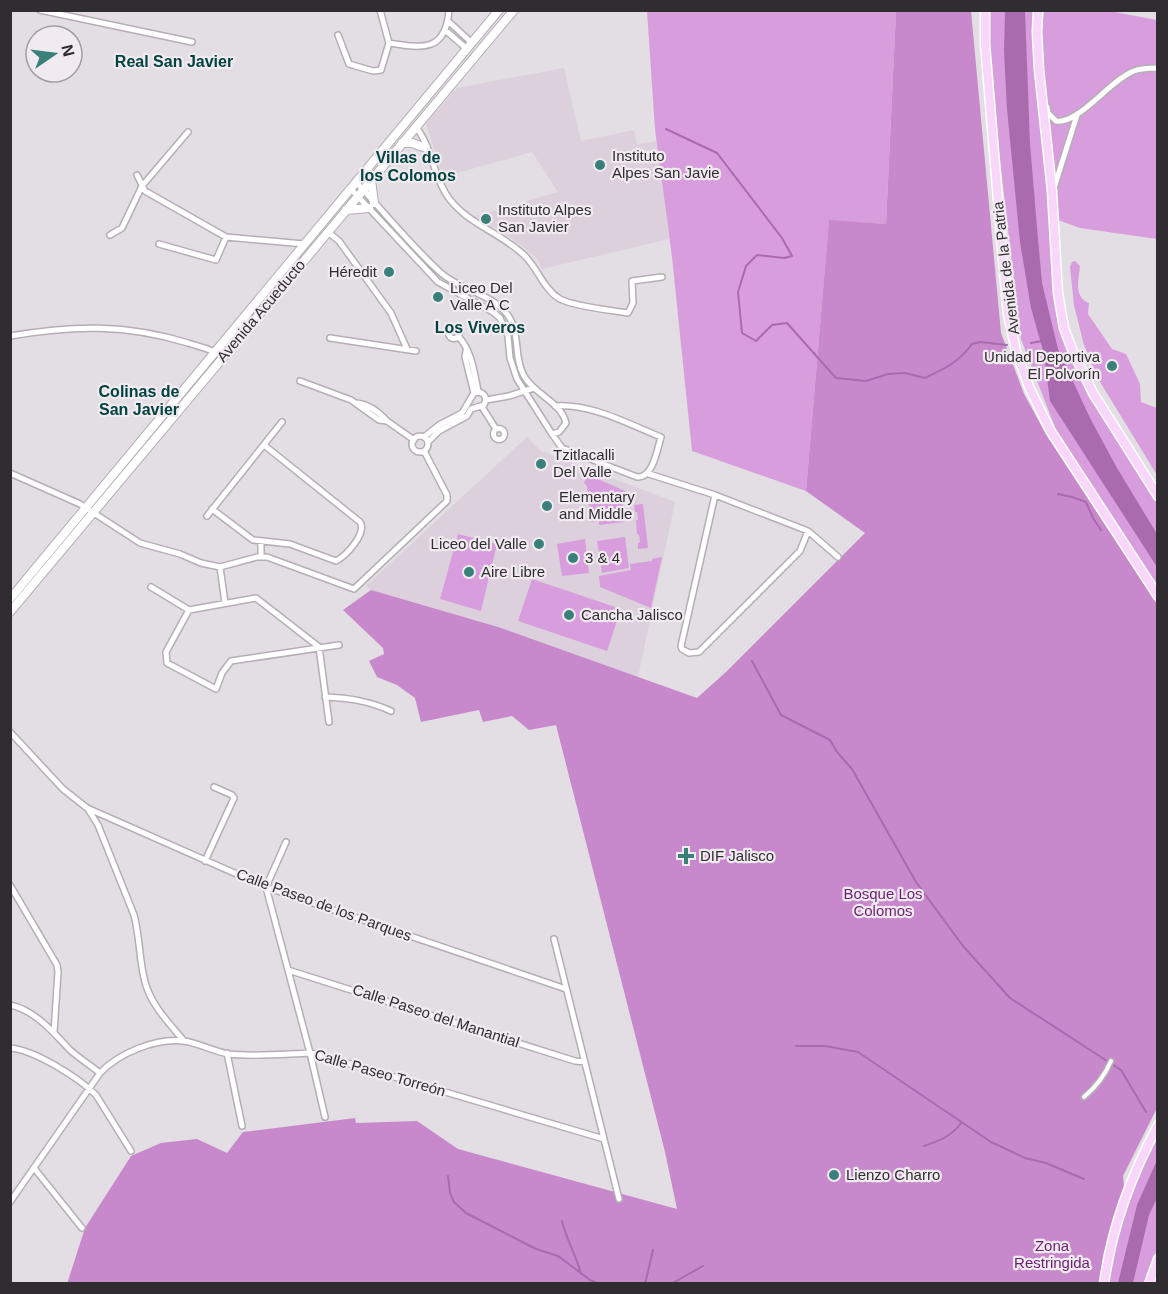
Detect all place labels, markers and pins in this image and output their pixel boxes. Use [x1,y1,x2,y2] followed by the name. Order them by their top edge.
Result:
[612,147,720,181] place label: Instituto Alpes San Javie
[593,158,607,172] marker: Instituto Alpes San Javie
[498,201,591,235] place label: Instituto Alpes San Javier
[479,212,493,226] marker: Instituto Alpes San Javier
[329,263,378,280] place label: Héredit
[382,265,396,279] marker: Héredit
[450,279,513,313] place label: Liceo Del Valle A C
[431,290,445,304] marker: Liceo Del Valle A C
[984,348,1101,382] place label: Unidad Deportiva El Polvorín
[1105,359,1119,373] marker: Unidad Deportiva El Polvorín
[553,446,615,480] place label: Tzitlacalli Del Valle
[534,457,548,471] marker: Tzitlacalli Del Valle
[559,488,635,522] place label: Elementary and Middle
[540,499,554,513] marker: Elementary and Middle
[431,535,527,552] place label: Liceo del Valle
[532,537,546,551] marker: Liceo del Valle
[585,549,620,566] place label: 3 & 4
[566,551,580,565] marker: 3 & 4
[481,563,545,580] place label: Aire Libre
[462,565,476,579] marker: Aire Libre
[581,606,683,623] place label: Cancha Jalisco
[562,608,576,622] marker: Cancha Jalisco
[677,847,695,865] marker: DIF Jalisco
[700,847,774,864] place label: DIF Jalisco
[846,1166,940,1183] place label: Lienzo Charro
[827,1168,841,1182] marker: Lienzo Charro

